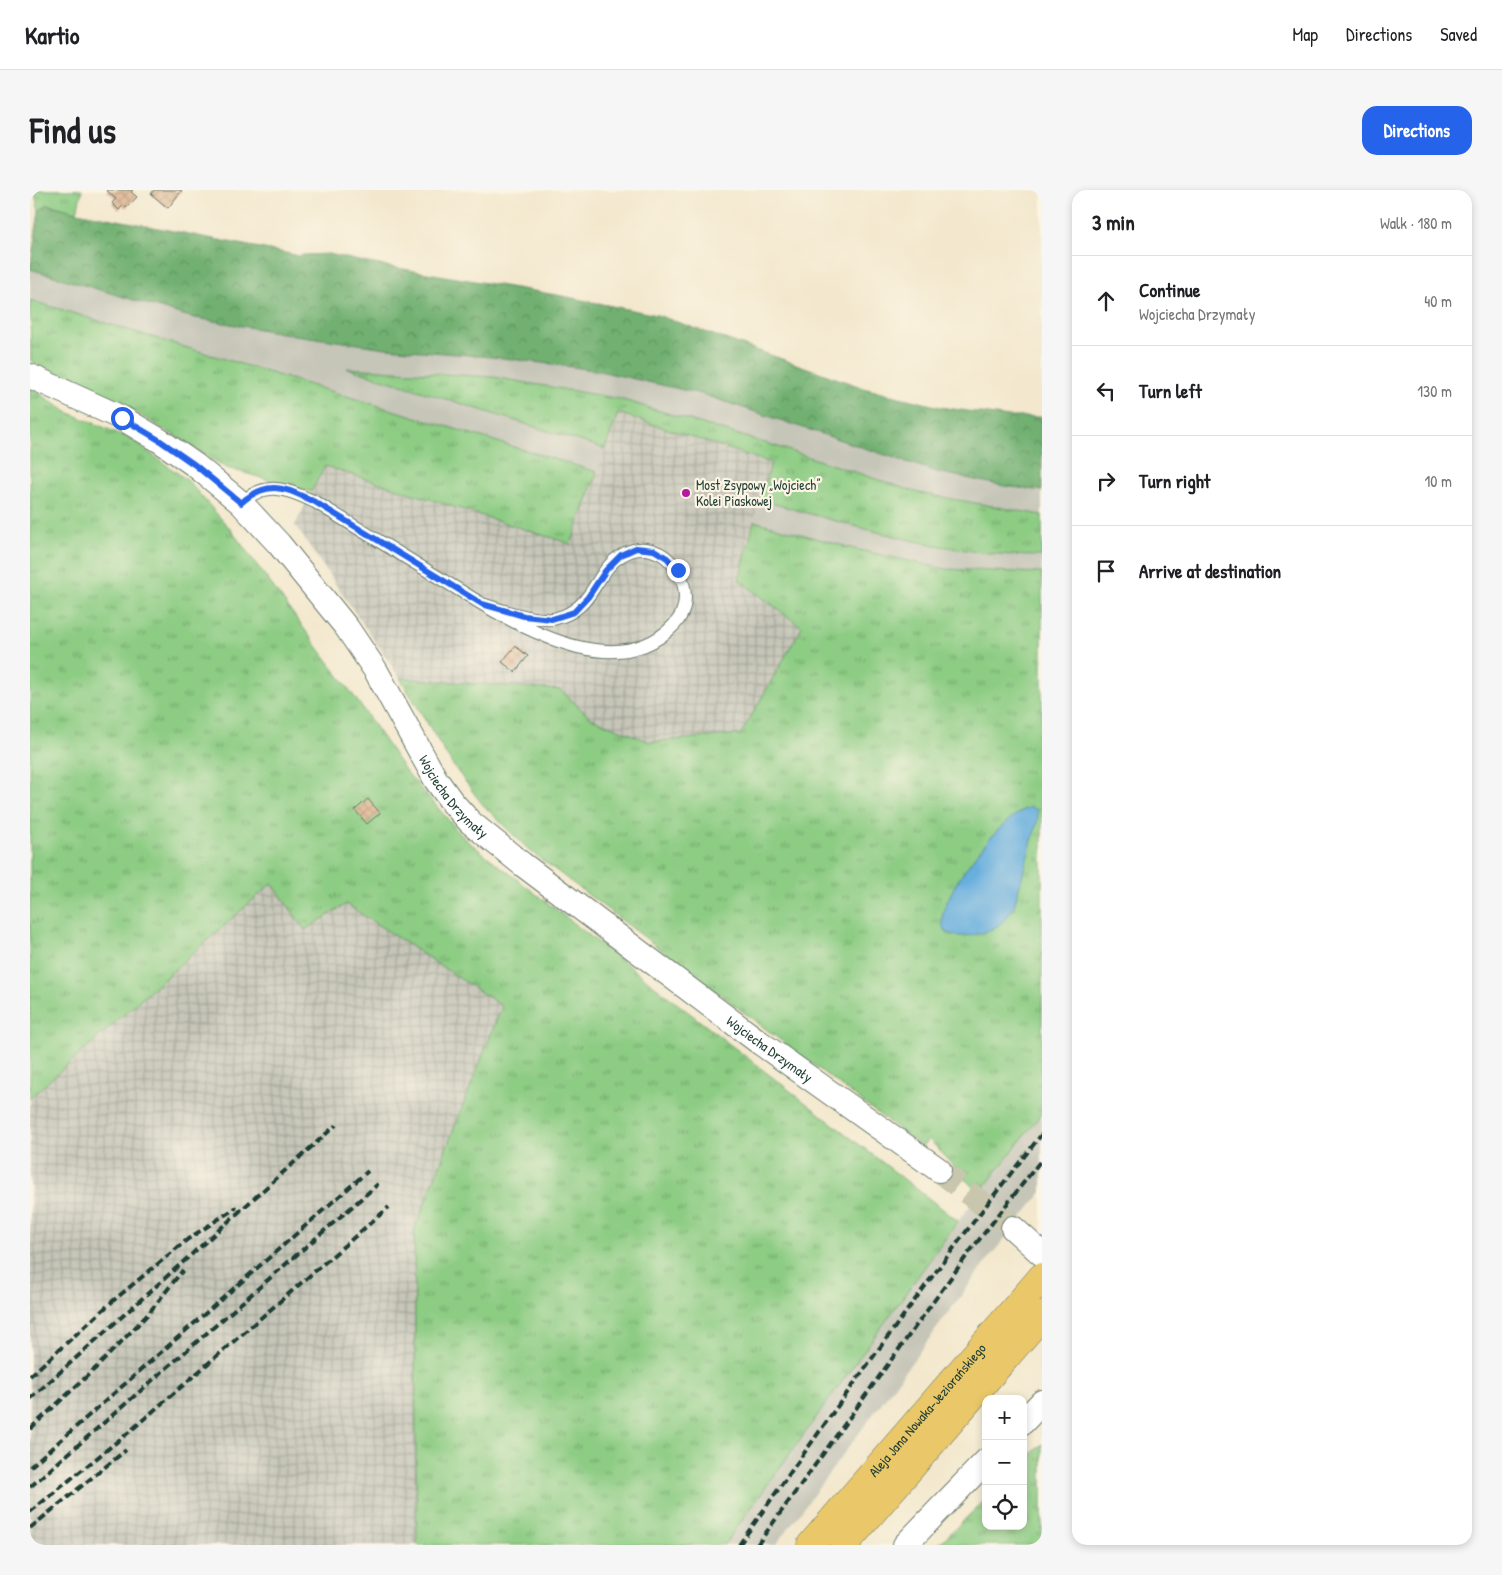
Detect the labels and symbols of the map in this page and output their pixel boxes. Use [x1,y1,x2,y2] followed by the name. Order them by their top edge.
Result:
[111,407,134,430] route start
[696,475,821,511] place label: Most Zsypowy „Wojciech” Kolei Piaskowej
[680,487,692,499] marker: Most Zsypowy „Wojciech” Kolei Piaskowej
[667,559,690,582] route end
[415,752,493,843] street label: Wojciecha Drzymały
[723,1011,817,1087] street label: Wojciecha Drzymały
[864,1339,990,1481] street label: Aleja Jana Nowaka-Jeziorańskiego

